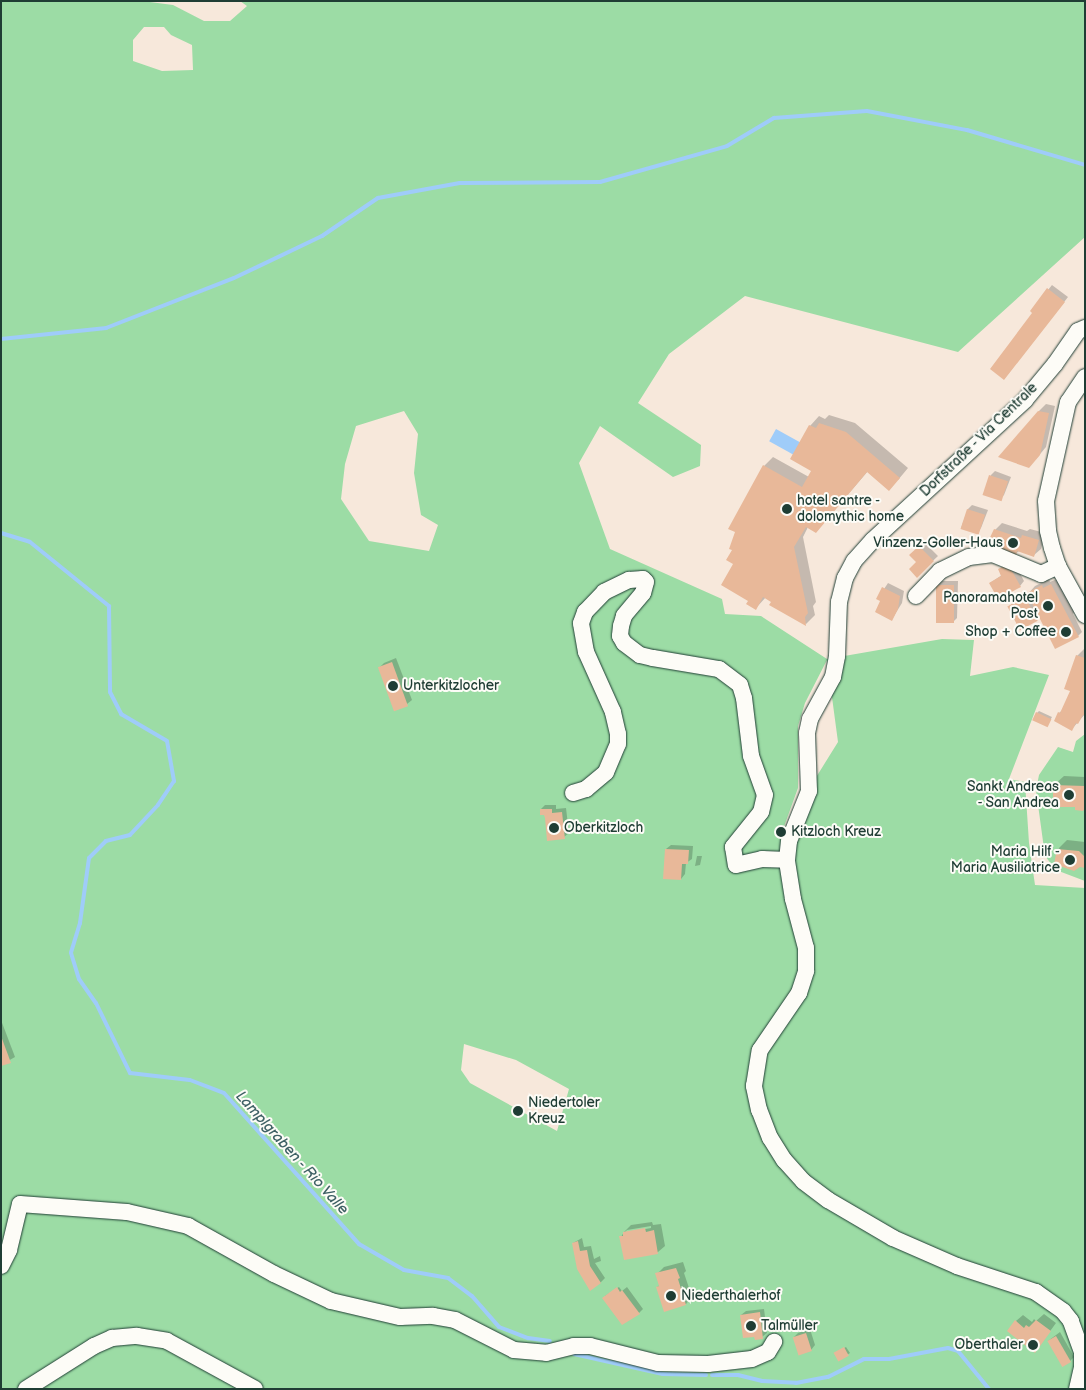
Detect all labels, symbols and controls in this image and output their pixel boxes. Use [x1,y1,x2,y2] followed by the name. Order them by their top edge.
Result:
[916,379,1042,501] street label: Dorfstraße - Via Centrale
[797,493,904,526] place label: hotel santre - dolomythic home
[781,503,793,515] marker: hotel santre - dolomythic home
[873,535,1003,551] place label: Vinzenz-Goller-Haus
[1007,537,1019,549] marker: Vinzenz-Goller-Haus
[943,590,1038,622] place label: Panoramahotel Post
[1042,600,1054,612] marker: Panoramahotel Post
[965,624,1056,640] place label: Shop + Coffee
[1060,626,1072,638] marker: Shop + Coffee
[403,678,499,694] place label: Unterkitzlocher
[387,680,399,692] marker: Unterkitzlocher
[967,779,1059,812] place label: Sankt Andreas - San Andrea
[1063,789,1075,801] marker: Sankt Andreas - San Andrea
[564,820,643,836] place label: Oberkitzloch
[548,822,560,834] marker: Oberkitzloch
[791,824,881,840] place label: Kitzloch Kreuz
[775,826,787,838] marker: Kitzloch Kreuz
[951,844,1060,876] place label: Maria Hilf - Maria Ausiliatrice
[1064,854,1076,866] marker: Maria Hilf - Maria Ausiliatrice
[231,1087,353,1219] water label: Lamplgraben - Rio Valle
[528,1095,600,1128] place label: Niedertoler Kreuz
[512,1105,524,1117] marker: Niedertoler Kreuz
[681,1288,781,1304] place label: Niederthalerhof
[665,1290,677,1302] marker: Niederthalerhof
[761,1318,818,1334] place label: Talmüller
[745,1320,757,1332] marker: Talmüller
[955,1337,1023,1353] place label: Oberthaler
[1027,1339,1039,1351] marker: Oberthaler

